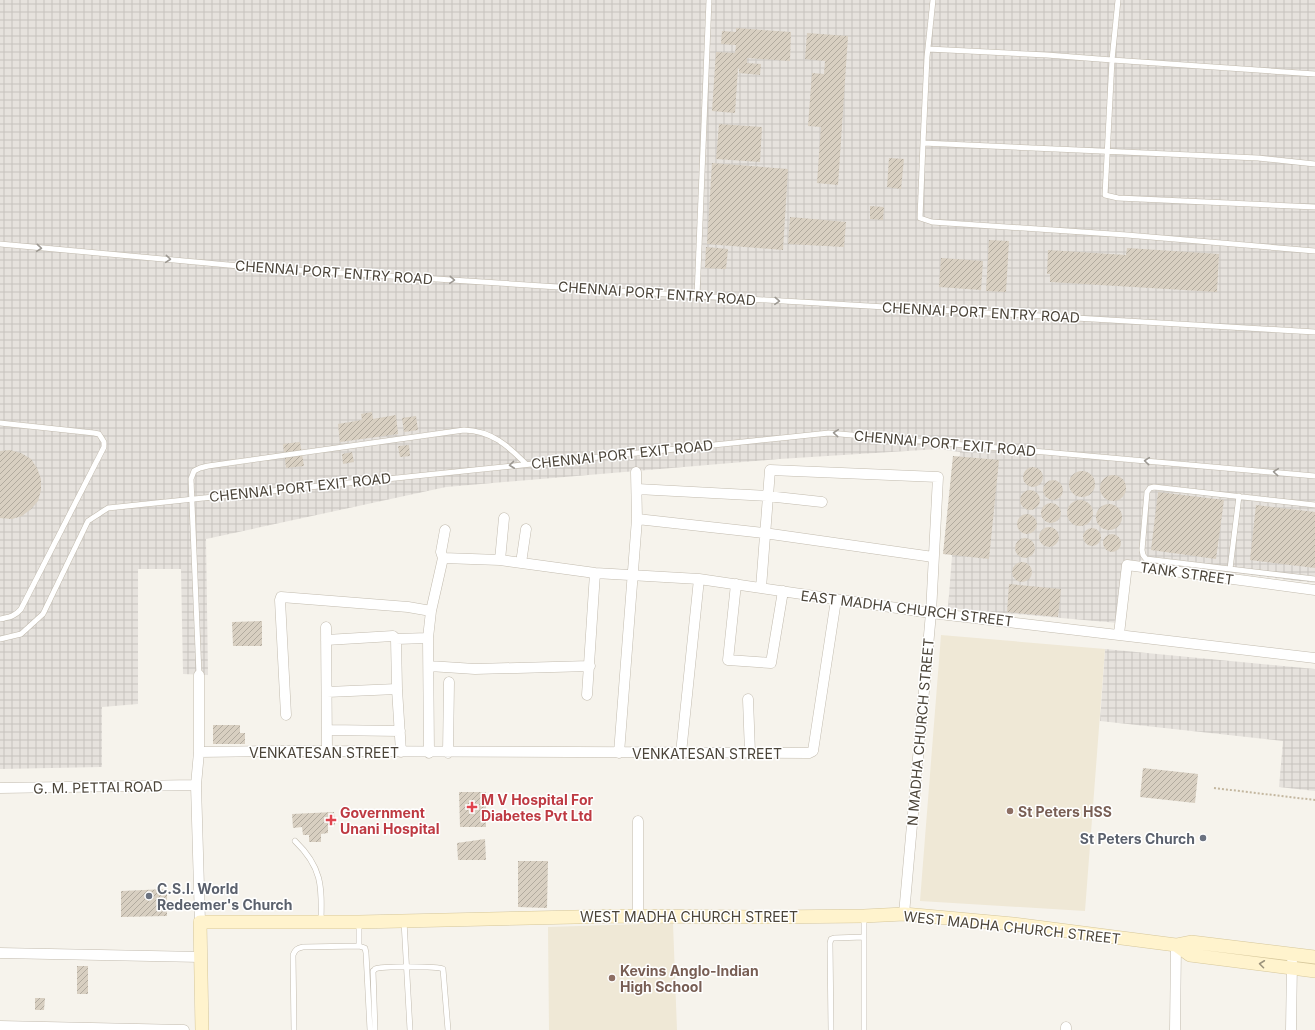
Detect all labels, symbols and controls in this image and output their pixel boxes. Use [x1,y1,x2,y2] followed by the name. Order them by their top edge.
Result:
[36,243,42,252] one-way arrow
[165,255,171,264] one-way arrow
[235,257,433,287] street label: CHENNAI PORT ENTRY ROAD
[449,275,455,284] one-way arrow
[558,278,756,308] street label: CHENNAI PORT ENTRY ROAD
[774,296,780,305] one-way arrow
[882,298,1080,326] street label: CHENNAI PORT ENTRY ROAD
[853,427,1037,459] street label: CHENNAI PORT EXIT ROAD
[833,429,839,438] one-way arrow
[530,436,714,472] street label: CHENNAI PORT EXIT ROAD
[1144,456,1150,465] one-way arrow
[509,461,515,470] one-way arrow
[1273,468,1279,477] one-way arrow
[208,469,392,505] street label: CHENNAI PORT EXIT ROAD
[1139,558,1235,588] street label: TANK STREET
[800,587,1014,629] street label: EAST MADHA CHURCH STREET
[903,637,937,827] street label: N MADHA CHURCH STREET
[249,744,399,761] street label: VENKATESAN STREET
[632,745,782,762] street label: VENKATESAN STREET
[33,777,163,797] street label: G. M. PETTAI ROAD
[481,791,593,824] place label: M V Hospital For Diabetes Pvt Ltd
[466,801,478,813] marker: M V Hospital For Diabetes Pvt Ltd
[1018,803,1112,820] place label: St Peters HSS
[340,804,440,837] place label: Government Unani Hospital
[1005,806,1015,816] marker: St Peters HSS
[325,814,337,826] marker: Government Unani Hospital
[1080,830,1195,847] place label: St Peters Church
[1198,833,1208,843] marker: St Peters Church
[157,880,293,913] place label: C.S.I. World Redeemer's Church
[144,891,154,901] marker: C.S.I. World Redeemer's Church
[903,907,1121,947] street label: WEST MADHA CHURCH STREET
[580,908,798,925] street label: WEST MADHA CHURCH STREET
[1259,960,1265,969] one-way arrow
[620,962,759,995] place label: Kevins Anglo-Indian High School
[607,973,617,983] marker: Kevins Anglo-Indian High School

